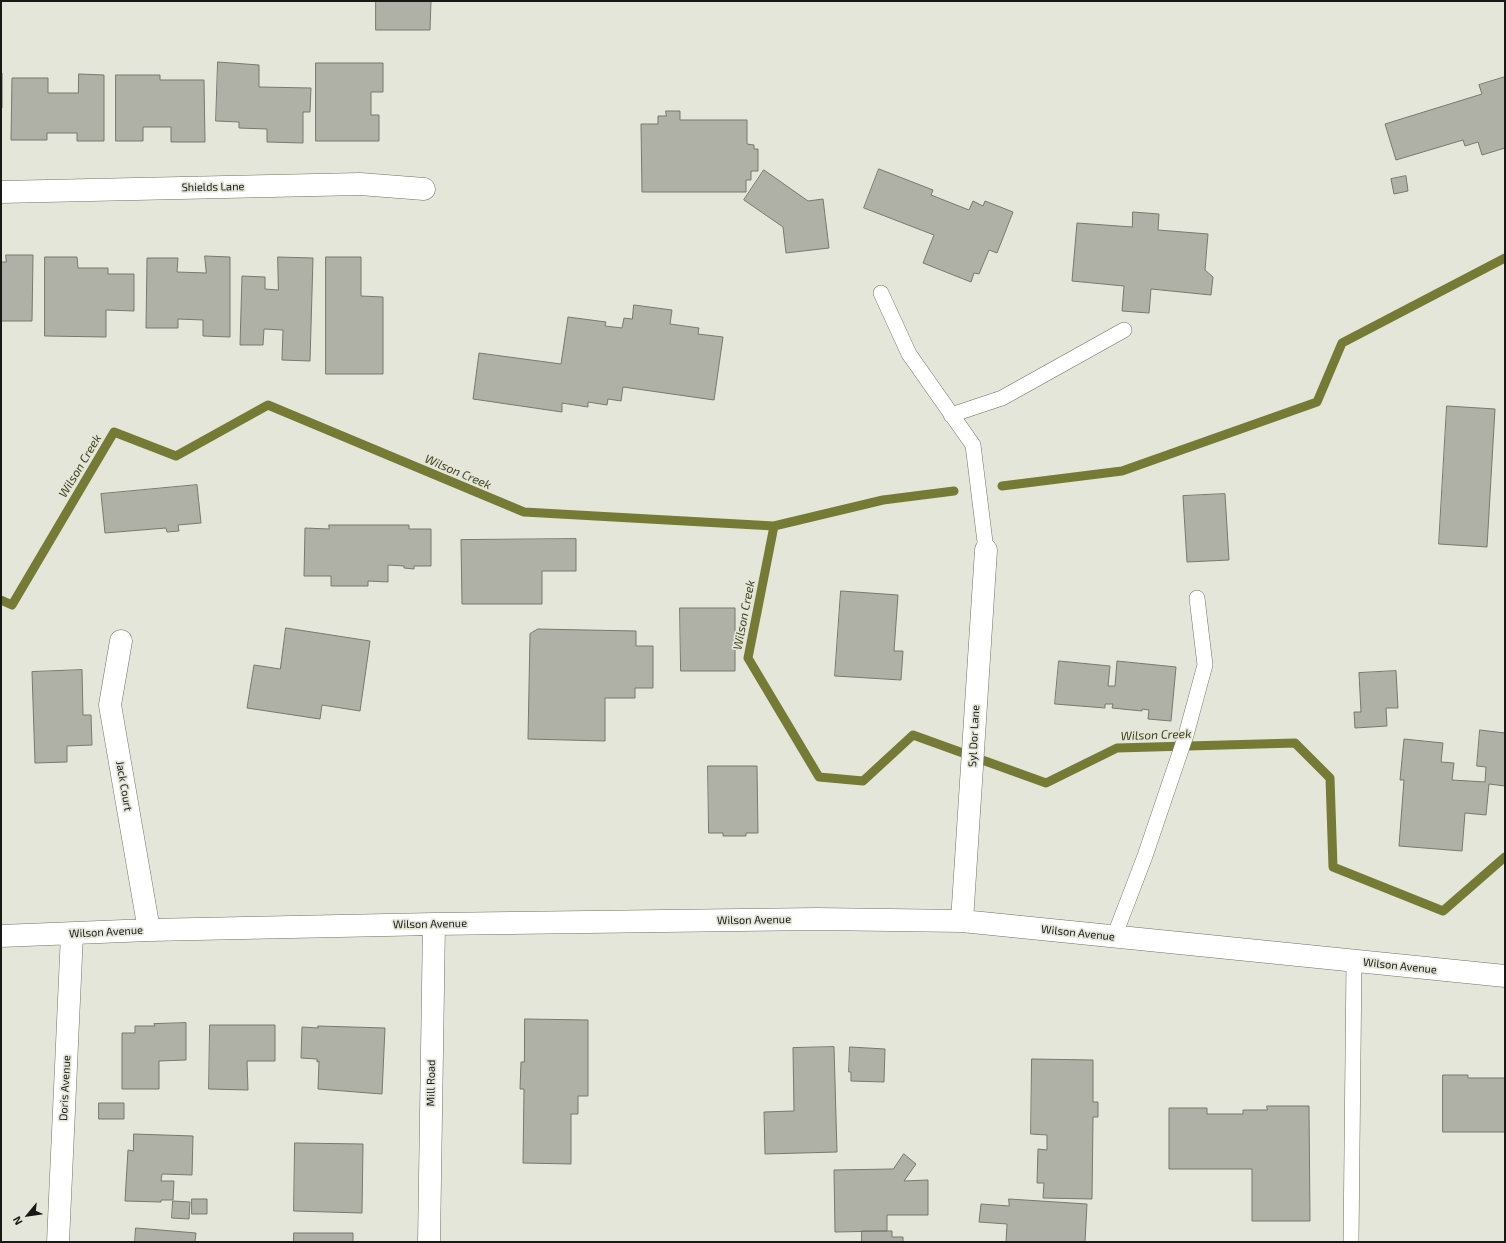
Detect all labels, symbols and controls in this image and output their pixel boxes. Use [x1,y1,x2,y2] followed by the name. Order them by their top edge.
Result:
[181,180,245,194] street label: Shields Lane
[56,432,104,500] water label: Wilson Creek
[423,452,493,492] water label: Wilson Creek
[730,579,758,651] water label: Wilson Creek
[966,705,982,767] street label: Syl Dor Lane
[1120,727,1192,743] water label: Wilson Creek
[113,760,135,812] street label: Jack Court
[717,913,791,927] street label: Wilson Avenue
[393,917,467,931] street label: Wilson Avenue
[69,923,143,941] street label: Wilson Avenue
[1041,923,1115,943] street label: Wilson Avenue
[1363,956,1437,976] street label: Wilson Avenue
[57,1055,73,1121] street label: Doris Avenue
[424,1060,438,1106] street label: Mill Road
[8,1195,48,1235] north arrow
[9,1214,25,1228] text: N

